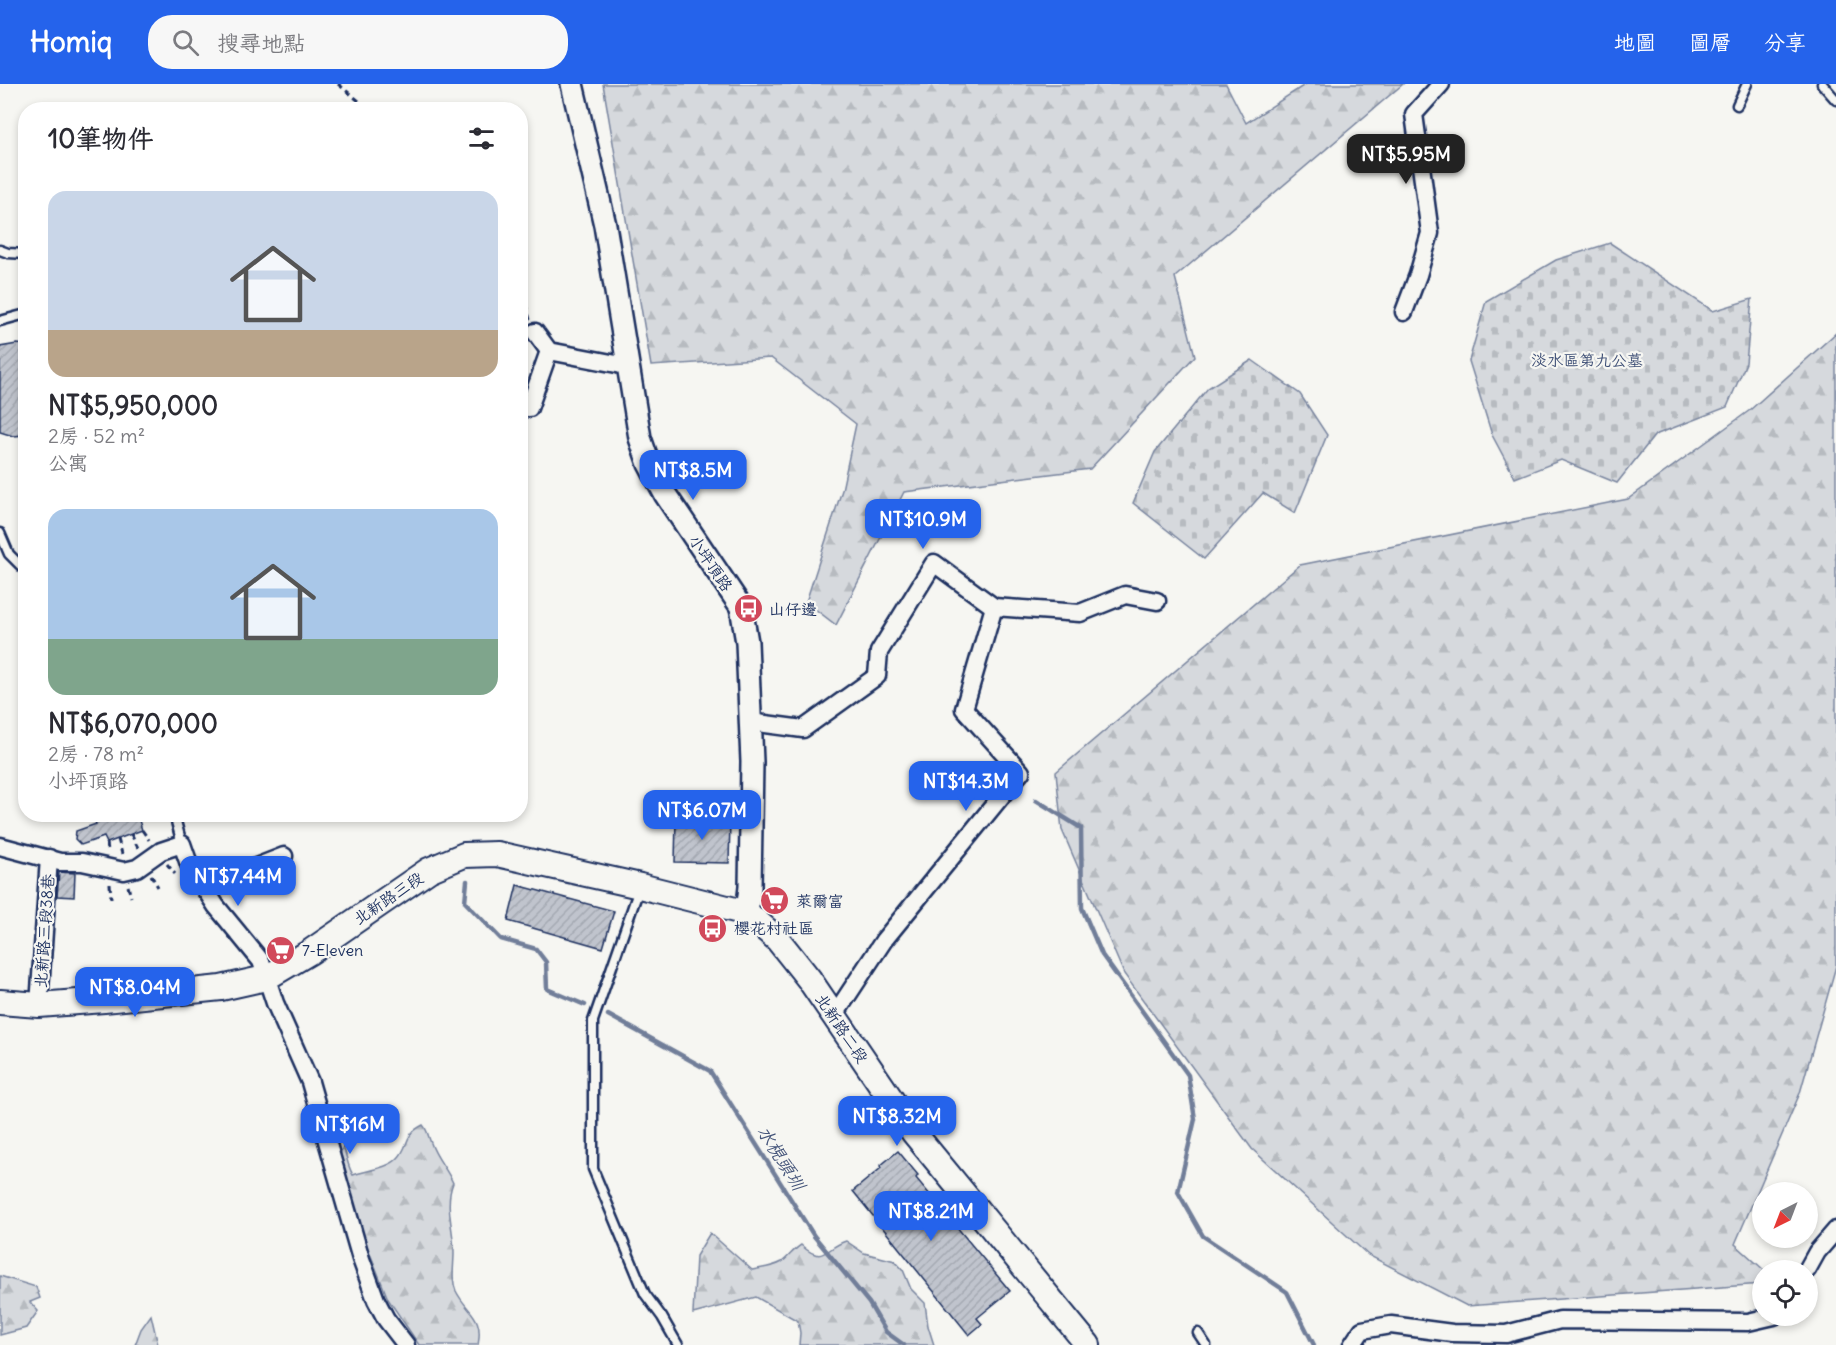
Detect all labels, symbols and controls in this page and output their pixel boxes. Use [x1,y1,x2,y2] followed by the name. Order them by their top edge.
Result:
[148,15,568,69] search box
[30,24,112,60] text: Homiq
[169,26,202,59] icon: search
[217,29,305,57] text: 搜尋地點
[1614,29,1656,56] text: 地圖
[1689,29,1731,56] text: 圖層
[1764,29,1806,56] text: 分享
[48,122,153,155] text: 10筆物件
[465,122,498,155] icon: filters
[1344,134,1468,185] pin: NT$5.95M
[1361,141,1451,166] text: NT$5.95M
[219,230,327,338] icon: home
[1531,350,1643,370] park label: 淡水區第九公墓
[48,389,218,422] text: NT$5,950,000
[48,423,145,448] text: 2房 · 52 m²
[48,450,88,475] text: 公寓
[638,450,748,501] pin: NT$8.5M
[654,457,732,482] text: NT$8.5M
[861,499,985,550] pin: NT$10.9M
[879,506,967,531] text: NT$10.9M
[685,531,737,595] street label: 小坪頂路
[219,548,327,656] icon: home
[732,593,764,625] bus stop icon: 山仔邊
[769,599,817,619] place label: 山仔邊
[48,707,218,740] text: NT$6,070,000
[48,741,144,766] text: 2房 · 78 m²
[904,761,1028,812] pin: NT$14.3M
[48,768,128,793] text: 小坪頂路
[923,768,1009,793] text: NT$14.3M
[640,790,764,841] pin: NT$6.07M
[657,797,747,822] text: NT$6.07M
[176,856,300,907] pin: NT$7.44M
[194,863,282,888] text: NT$7.44M
[349,867,427,929] street label: 北新路三段
[30,873,58,989] street label: 北新路三段38巷
[759,885,791,917] supermarket icon: 萊爾富
[796,891,844,911] place label: 萊爾富
[697,912,729,944] bus stop icon: 櫻花村社區
[734,918,814,938] place label: 櫻花村社區
[265,934,297,966] supermarket icon: 7-Eleven
[302,940,363,960] place label: 7-Eleven
[73,967,197,1018] pin: NT$8.04M
[89,974,181,999] text: NT$8.04M
[811,989,873,1067] street label: 北新路二段
[835,1096,959,1147] pin: NT$8.32M
[852,1103,942,1128] text: NT$8.32M
[301,1104,399,1155] pin: NT$16M
[315,1111,385,1136] text: NT$16M
[753,1121,811,1196] water label: 水梘頭圳
[1752,1182,1818,1248] north arrow
[1752,1182,1818,1326] map controls
[869,1191,993,1242] pin: NT$8.21M
[888,1198,974,1223] text: NT$8.21M
[1752,1260,1818,1326] button: locate

